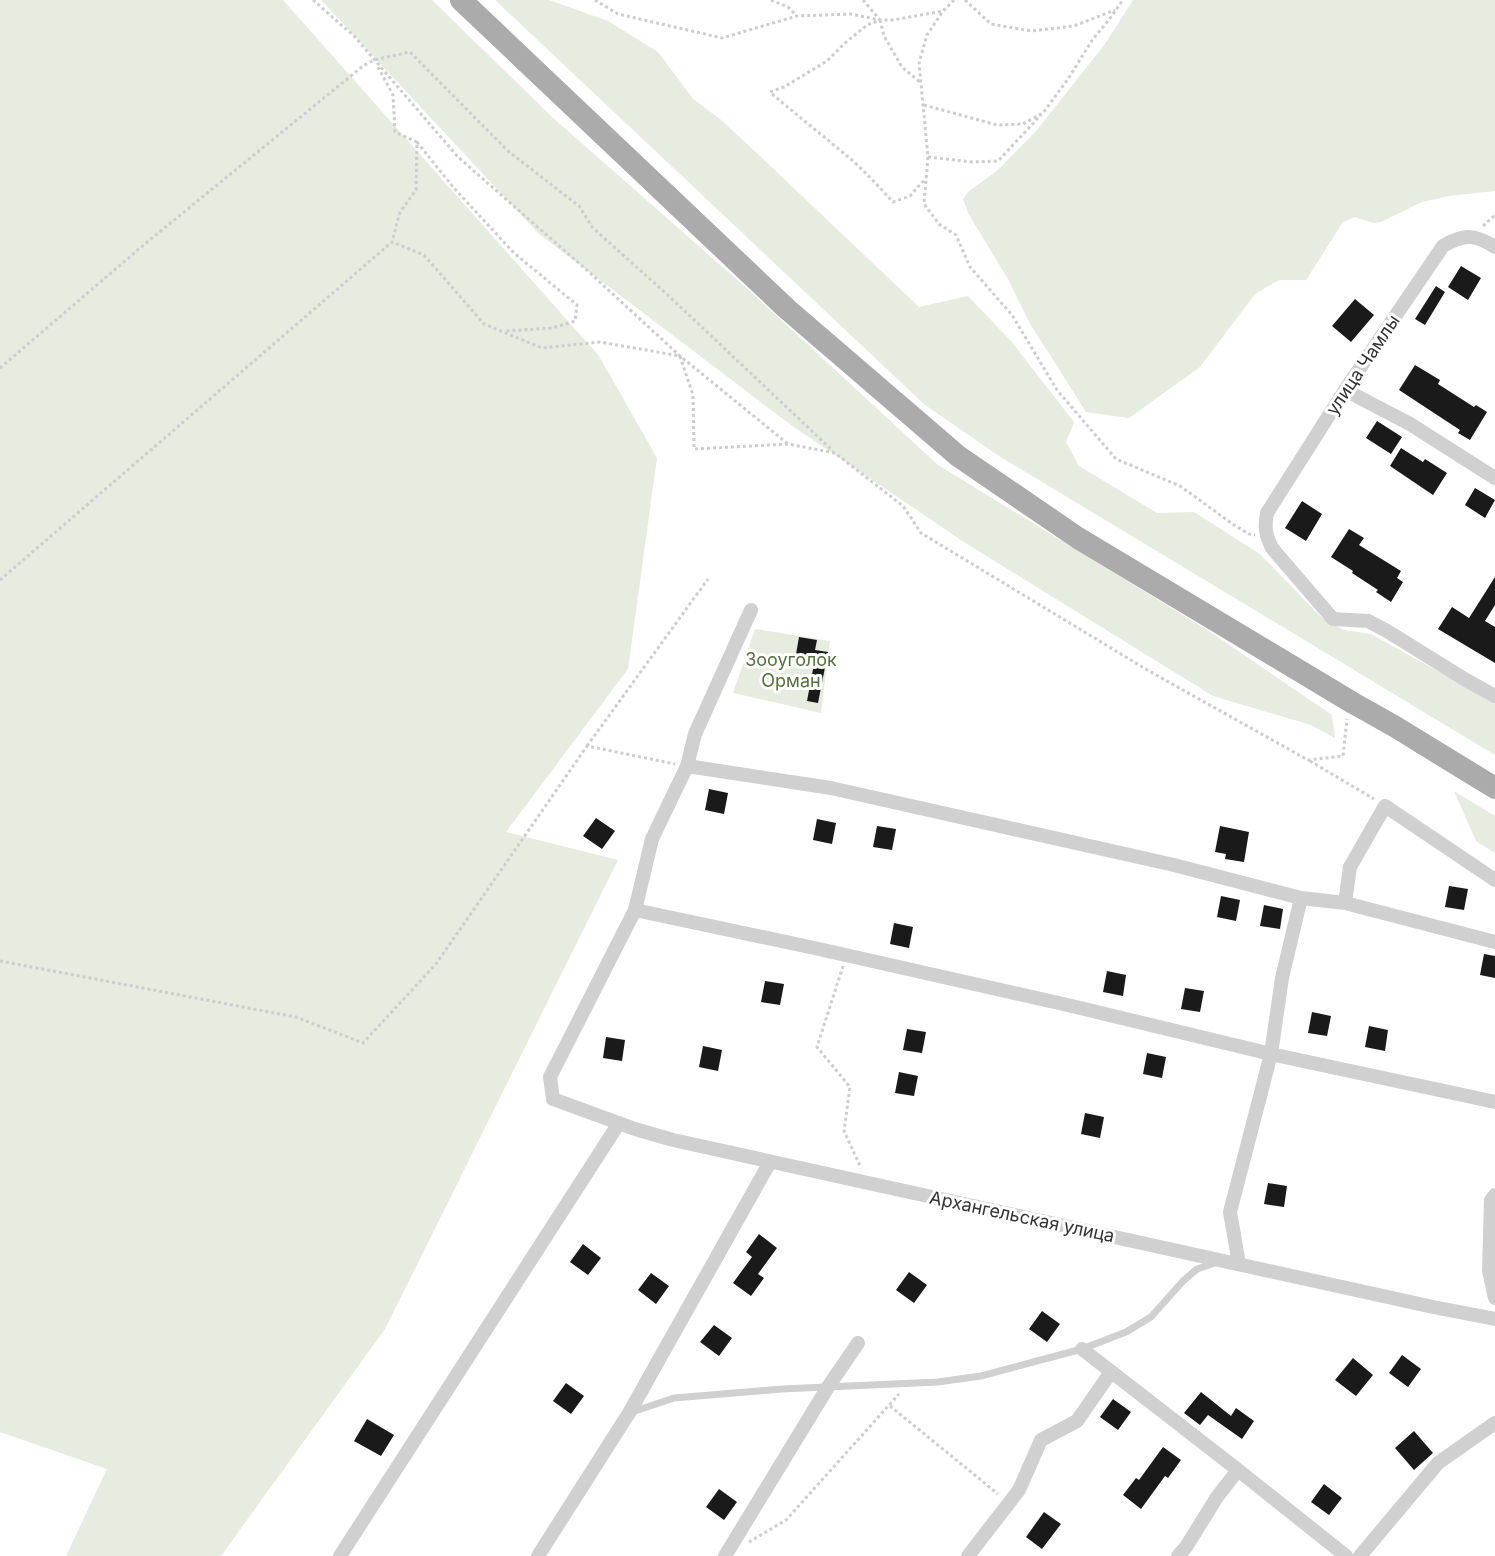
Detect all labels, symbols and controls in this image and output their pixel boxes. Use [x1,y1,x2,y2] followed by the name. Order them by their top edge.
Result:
[1321,311,1404,419] street label: улица Чамлы
[745,649,837,691] park label: Зооуголок Орман
[928,1187,1116,1246] street label: Архангельская улица

